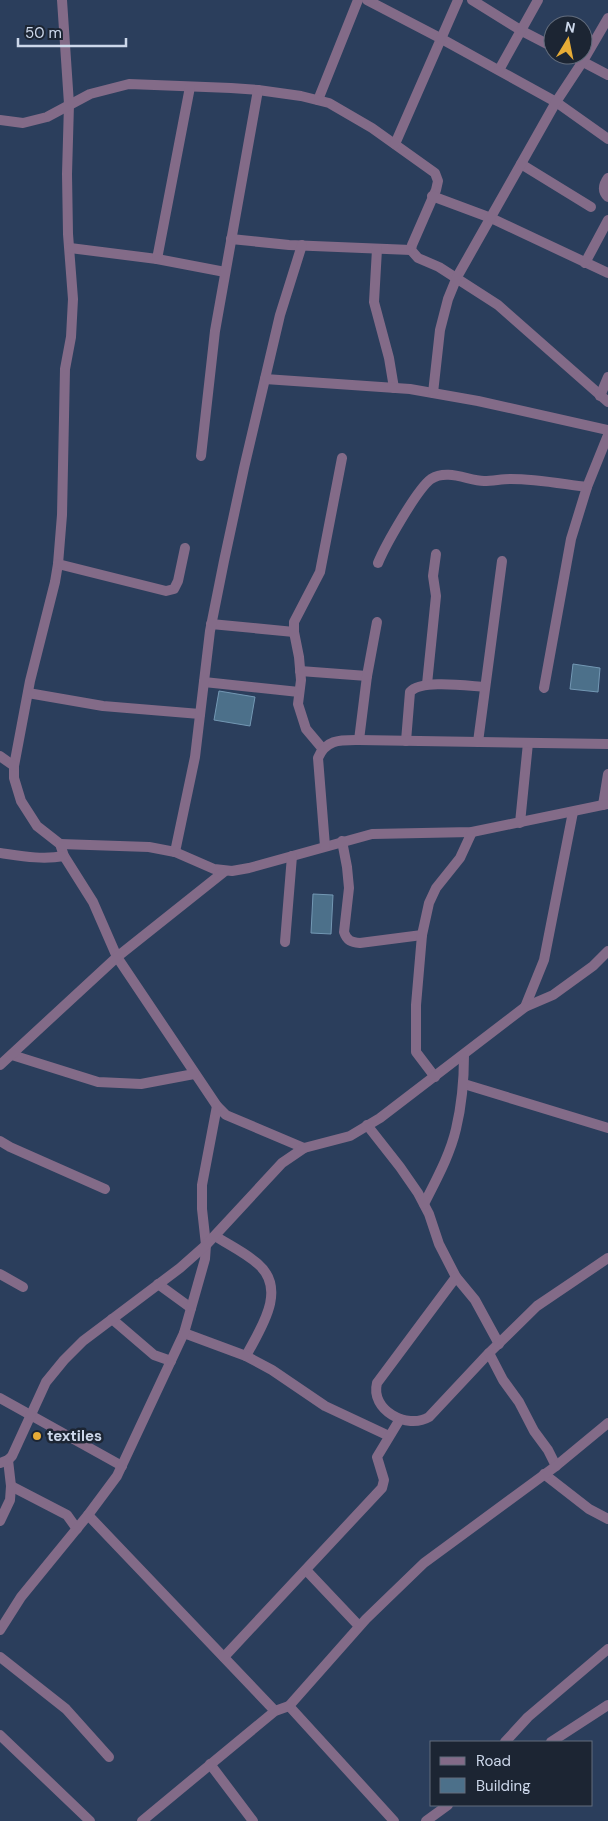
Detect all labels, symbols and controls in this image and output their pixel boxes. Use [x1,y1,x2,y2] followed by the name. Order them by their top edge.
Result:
[18,15,125,47] scale bar
[543,15,593,65] north arrow
[564,17,577,37] text: N
[25,23,62,43] text: 50 m
[47,1426,102,1446] place label: textiles
[31,1430,43,1442] marker: textiles
[430,1741,593,1806] legend
[476,1751,511,1771] text: Road
[476,1776,531,1796] text: Building

